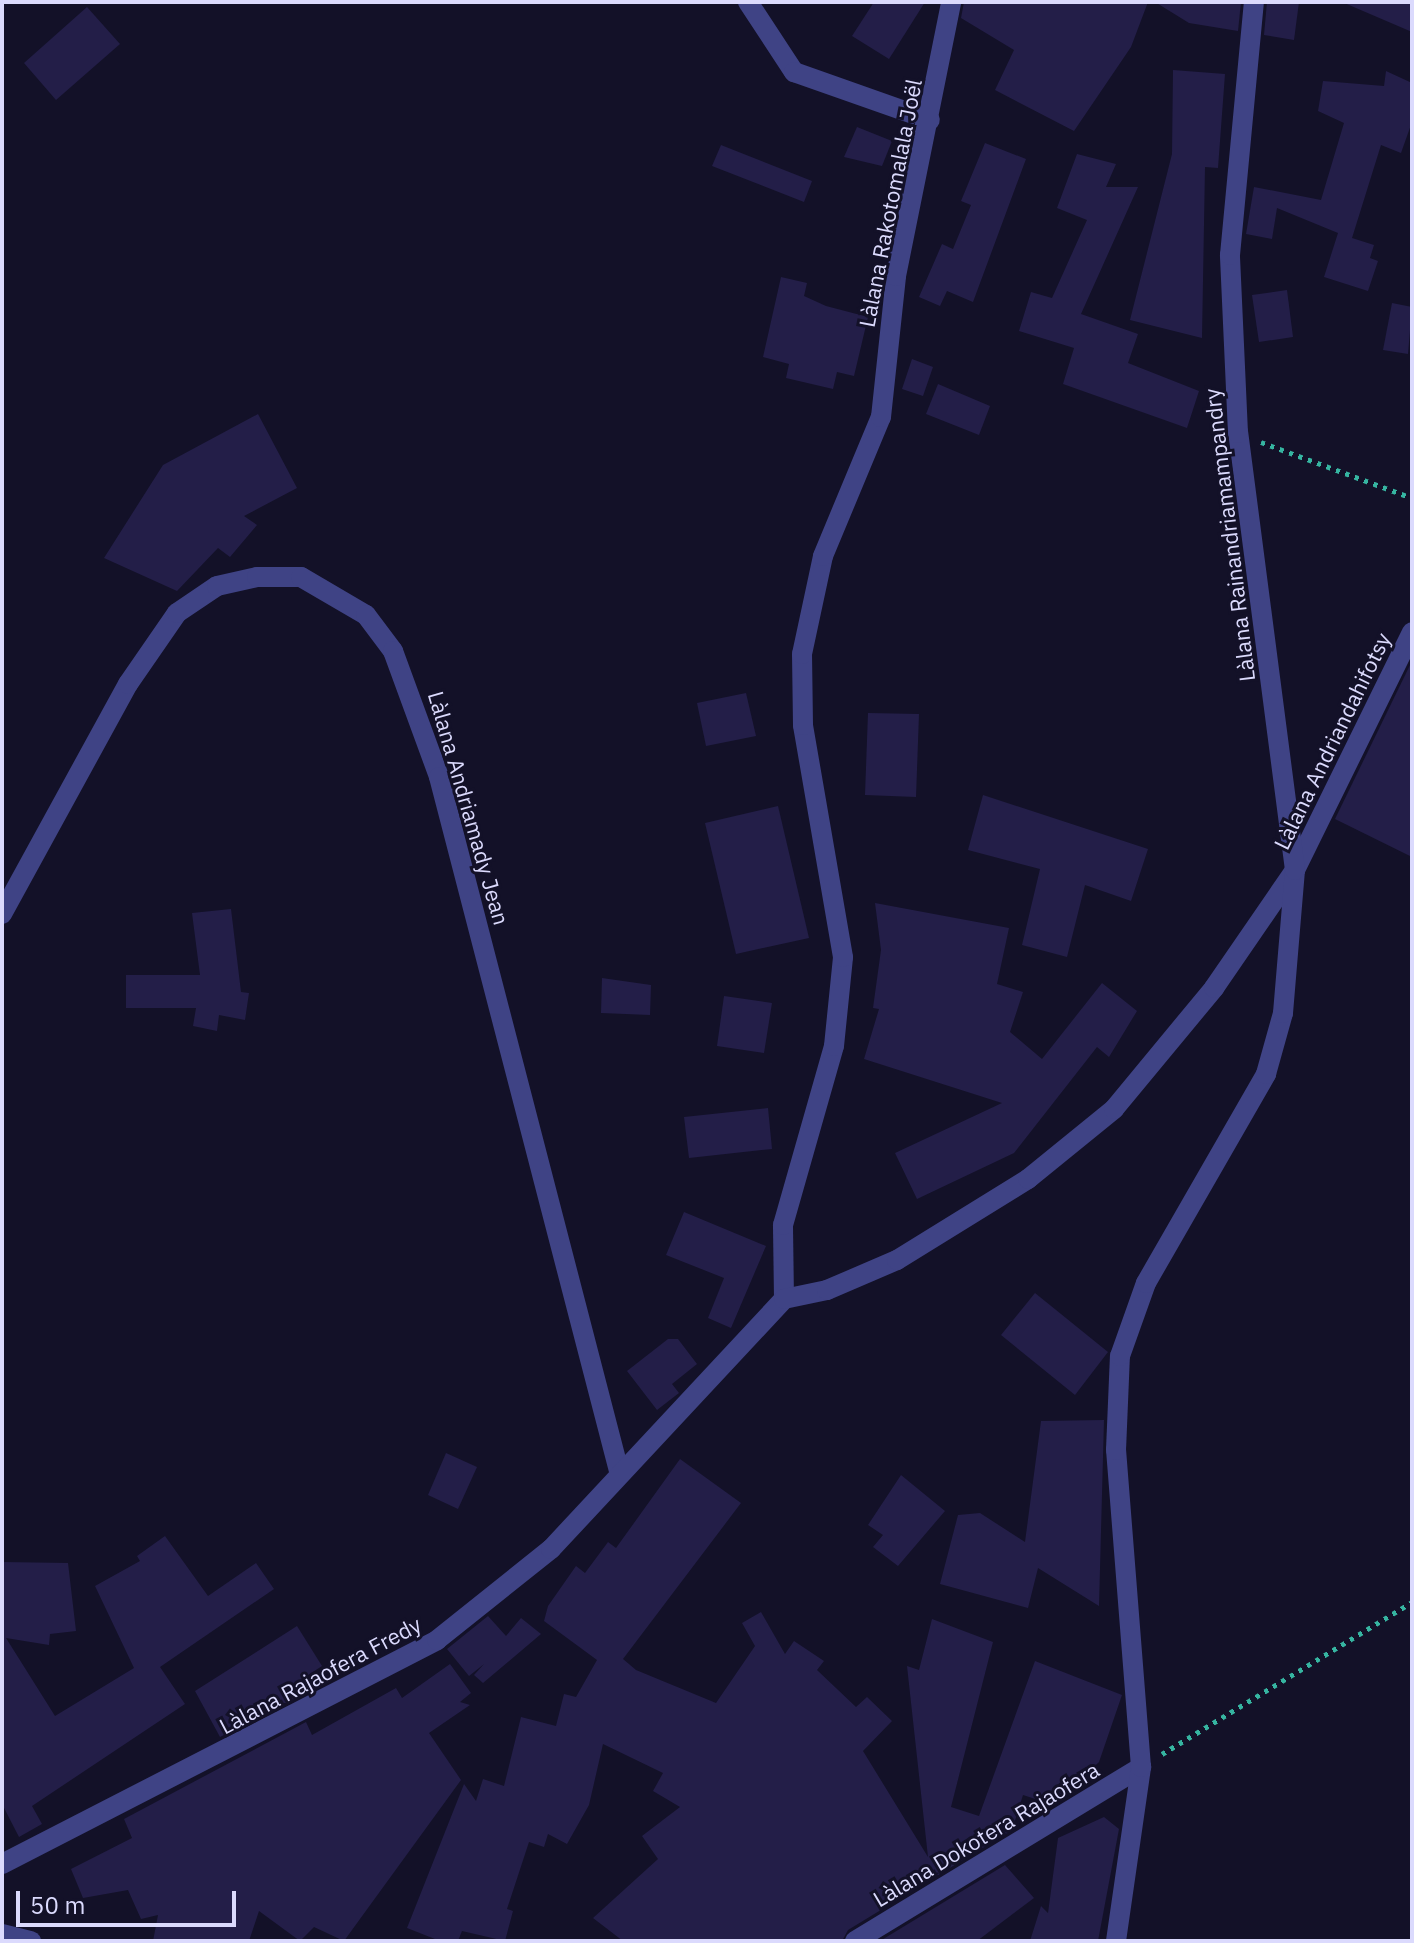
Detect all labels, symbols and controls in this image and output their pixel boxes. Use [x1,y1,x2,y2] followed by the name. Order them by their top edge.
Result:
[853,77,927,329] street label: Làlana Rakotomalala Joël
[1198,387,1260,683] street label: Làlana Rainandriamampandry
[1268,628,1396,854] street label: Làlana Andriandahifotsy
[423,688,515,928] street label: Làlana Andriamady Jean
[215,1611,425,1739] street label: Làlana Rajaofera Fredy
[868,1756,1104,1912] street label: Làlana Dokotera Rajaofera
[20,1875,240,1925] scale bar
[30,1889,85,1921] text: 50 m

